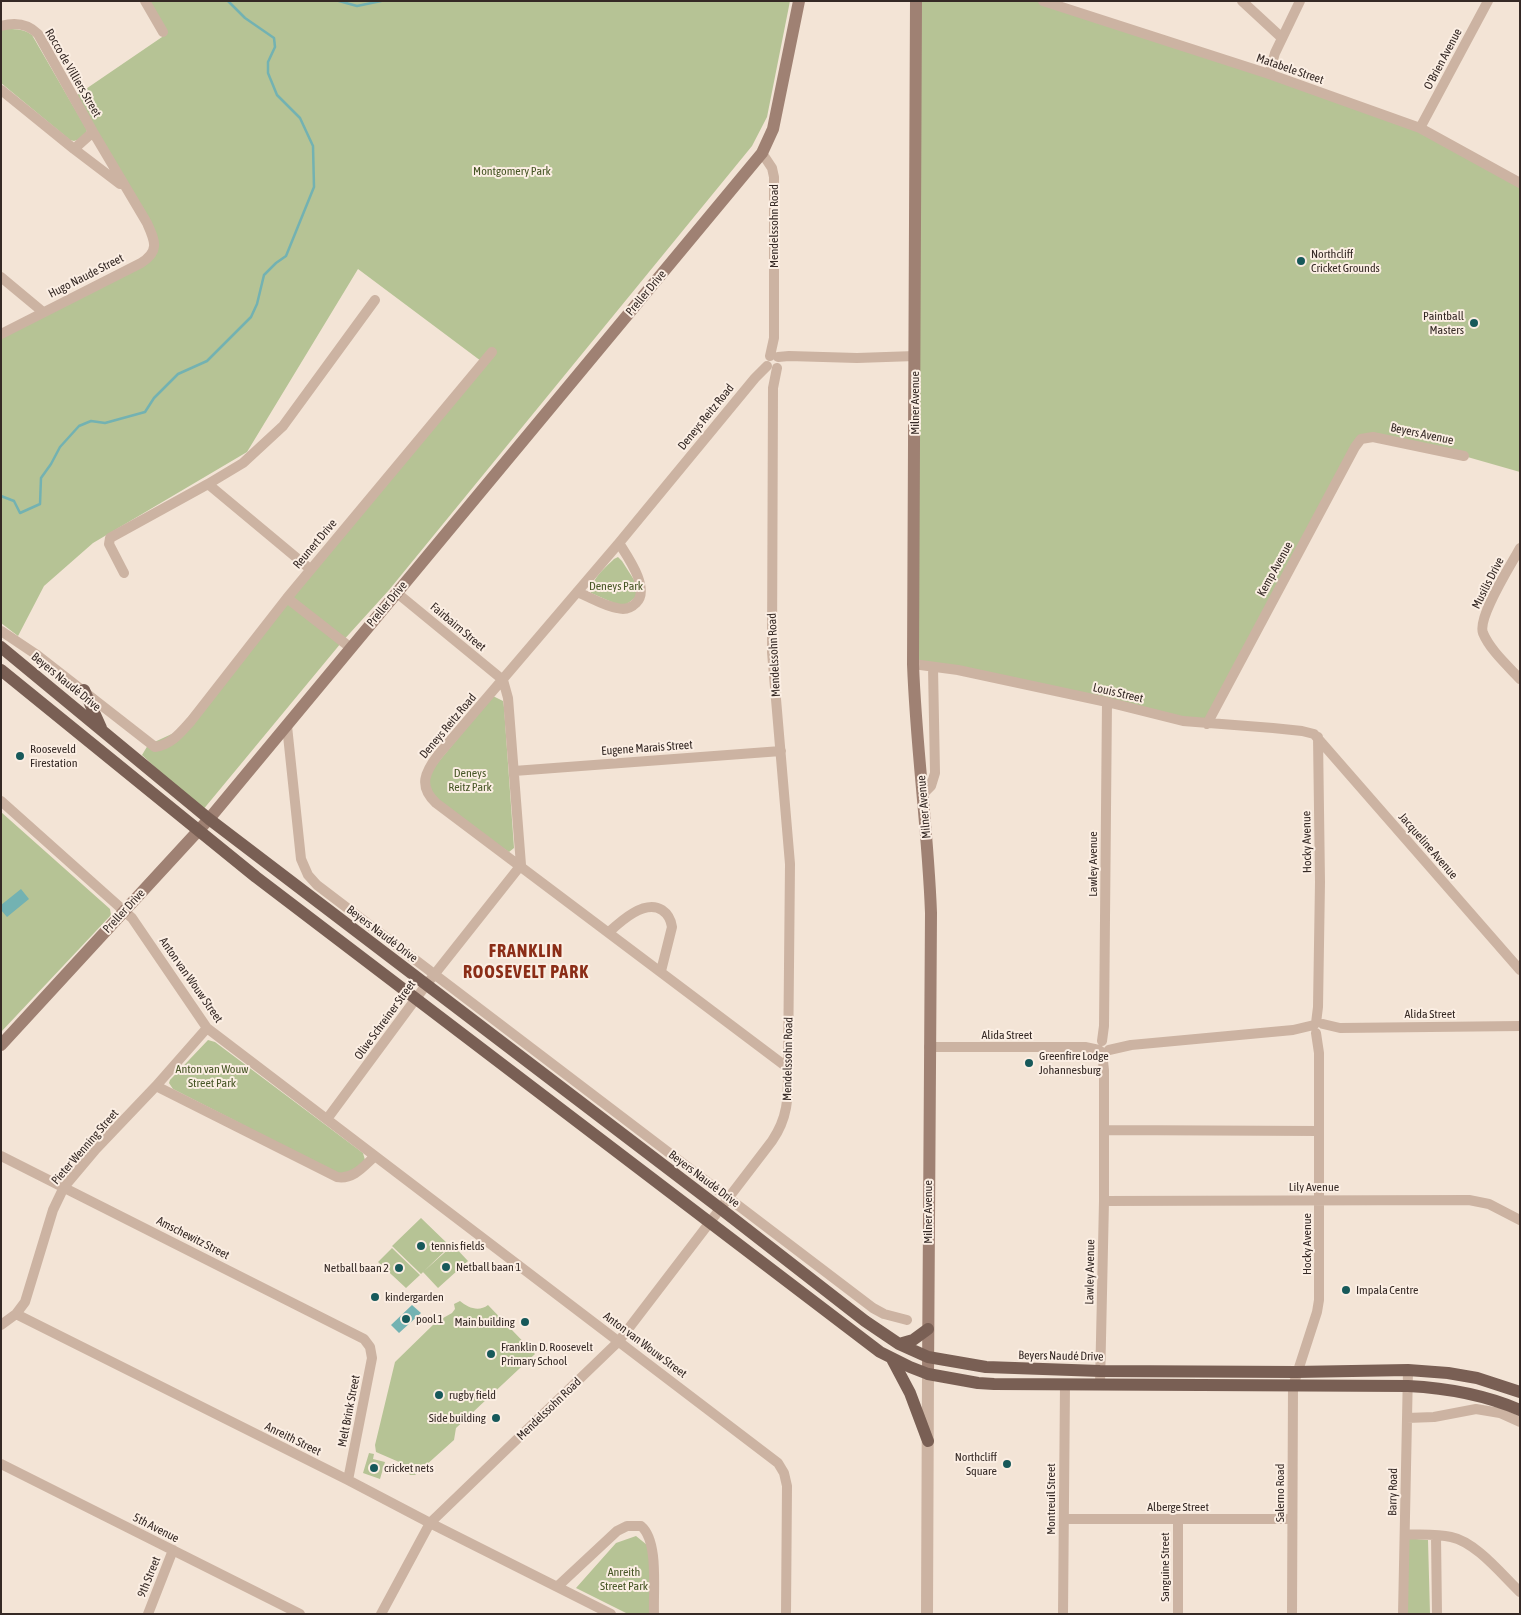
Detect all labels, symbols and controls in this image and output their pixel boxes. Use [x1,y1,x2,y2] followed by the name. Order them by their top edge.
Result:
[42,26,104,120] street label: Rocco de Villiers Street
[1421,26,1465,92] street label: O'Brien Avenue
[1254,51,1326,87] street label: Matabele Street
[473,164,551,178] park label: Montgomery Park
[767,184,781,268] street label: Mendelssohn Road
[1311,247,1380,275] place label: Northcliff Cricket Grounds
[46,251,126,301] street label: Hugo Naude Street
[1295,255,1307,267] marker: Northcliff Cricket Grounds
[623,267,669,319] street label: Preller Drive
[1423,309,1464,337] place label: Paintball Masters
[1468,317,1480,329] marker: Paintball Masters
[908,371,922,435] street label: Milner Avenue
[675,381,737,453] street label: Deneys Reitz Road
[1389,420,1455,448] street label: Beyers Avenue
[290,516,340,572] street label: Reunert Drive
[1254,539,1296,599] street label: Kemp Avenue
[1469,555,1507,611] street label: Musilis Drive
[364,578,410,630] street label: Preller Drive
[589,579,643,593] park label: Deneys Park
[427,600,489,654] street label: Fairbairn Street
[765,613,783,697] street label: Mendelssohn Road
[28,650,104,714] street label: Beyers Naudé Drive
[1092,680,1144,706] street label: Louis Street
[417,690,479,762] street label: Deneys Reitz Road
[601,738,693,758] street label: Eugene Marais Street
[30,742,78,770] place label: Rooseveld Firestation
[14,750,26,762] marker: Rooseveld Firestation
[448,766,492,794] park label: Deneys Reitz Park
[914,775,934,839] street label: Milner Avenue
[1395,810,1461,882] street label: Jacqueline Avenue
[1299,811,1315,873] street label: Hocky Avenue
[1086,831,1100,897] street label: Lawley Avenue
[100,886,148,936] street label: Preller Drive
[344,903,420,965] street label: Beyers Naudé Drive
[156,935,226,1025] street label: Anton van Wouw Street
[461,940,591,982] district label: FRANKLIN ROOSEVELT PARK
[351,977,419,1063] street label: Olive Schreiner Street
[1404,1007,1456,1021] street label: Alida Street
[780,1017,796,1101] street label: Mendelssohn Road
[981,1028,1033,1042] street label: Alida Street
[1039,1049,1109,1077] place label: Greenfire Lodge Johannesburg
[1023,1057,1035,1069] marker: Greenfire Lodge Johannesburg
[176,1062,248,1090] park label: Anton van Wouw Street Park
[48,1106,122,1188] street label: Pieter Wenning Street
[666,1148,742,1210] street label: Beyers Naudé Drive
[921,1180,935,1244] street label: Milner Avenue
[1289,1180,1339,1194] street label: Lily Avenue
[154,1213,232,1263] street label: Amschewitz Street
[1300,1213,1314,1275] street label: Hocky Avenue
[431,1239,485,1253] place label: tennis fields
[1082,1239,1098,1305] street label: Lawley Avenue
[415,1240,427,1252] marker: tennis fields
[456,1260,521,1274] place label: Netball baan 1
[324,1261,389,1275] place label: Netball baan 2
[440,1261,452,1273] marker: Netball baan 1
[393,1262,405,1274] marker: Netball baan 2
[1356,1283,1418,1297] place label: Impala Centre
[1340,1284,1352,1296] marker: Impala Centre
[385,1290,444,1304] place label: kindergarden
[369,1291,381,1303] marker: kindergarden
[600,1309,690,1381] street label: Anton van Wouw Street
[416,1312,443,1326] place label: pool 1
[400,1313,412,1325] marker: pool 1
[454,1315,515,1329] place label: Main building
[519,1316,531,1328] marker: Main building
[501,1340,593,1368] place label: Franklin D. Roosevelt Primary School
[485,1348,497,1360] marker: Franklin D. Roosevelt Primary School
[1018,1348,1104,1364] street label: Beyers Naudé Drive
[335,1374,363,1448] street label: Melt Brink Street
[514,1375,584,1443] street label: Mendelssohn Road
[449,1388,496,1402] place label: rugby field
[433,1389,445,1401] marker: rugby field
[429,1411,486,1425] place label: Side building
[490,1412,502,1424] marker: Side building
[263,1419,323,1459] street label: Anreith Street
[955,1450,997,1478] place label: Northcliff Square
[1001,1458,1013,1470] marker: Northcliff Square
[384,1461,434,1475] place label: cricket nets
[368,1462,380,1474] marker: cricket nets
[1044,1463,1058,1535] street label: Montreuil Street
[1273,1464,1287,1522] street label: Salerno Road
[1385,1468,1401,1516] street label: Barry Road
[1147,1500,1209,1514] street label: Alberge Street
[131,1510,181,1546] street label: 5th Avenue
[1158,1532,1172,1602] street label: Sanguine Street
[134,1554,164,1600] street label: 9th Street
[600,1565,648,1593] park label: Anreith Street Park

